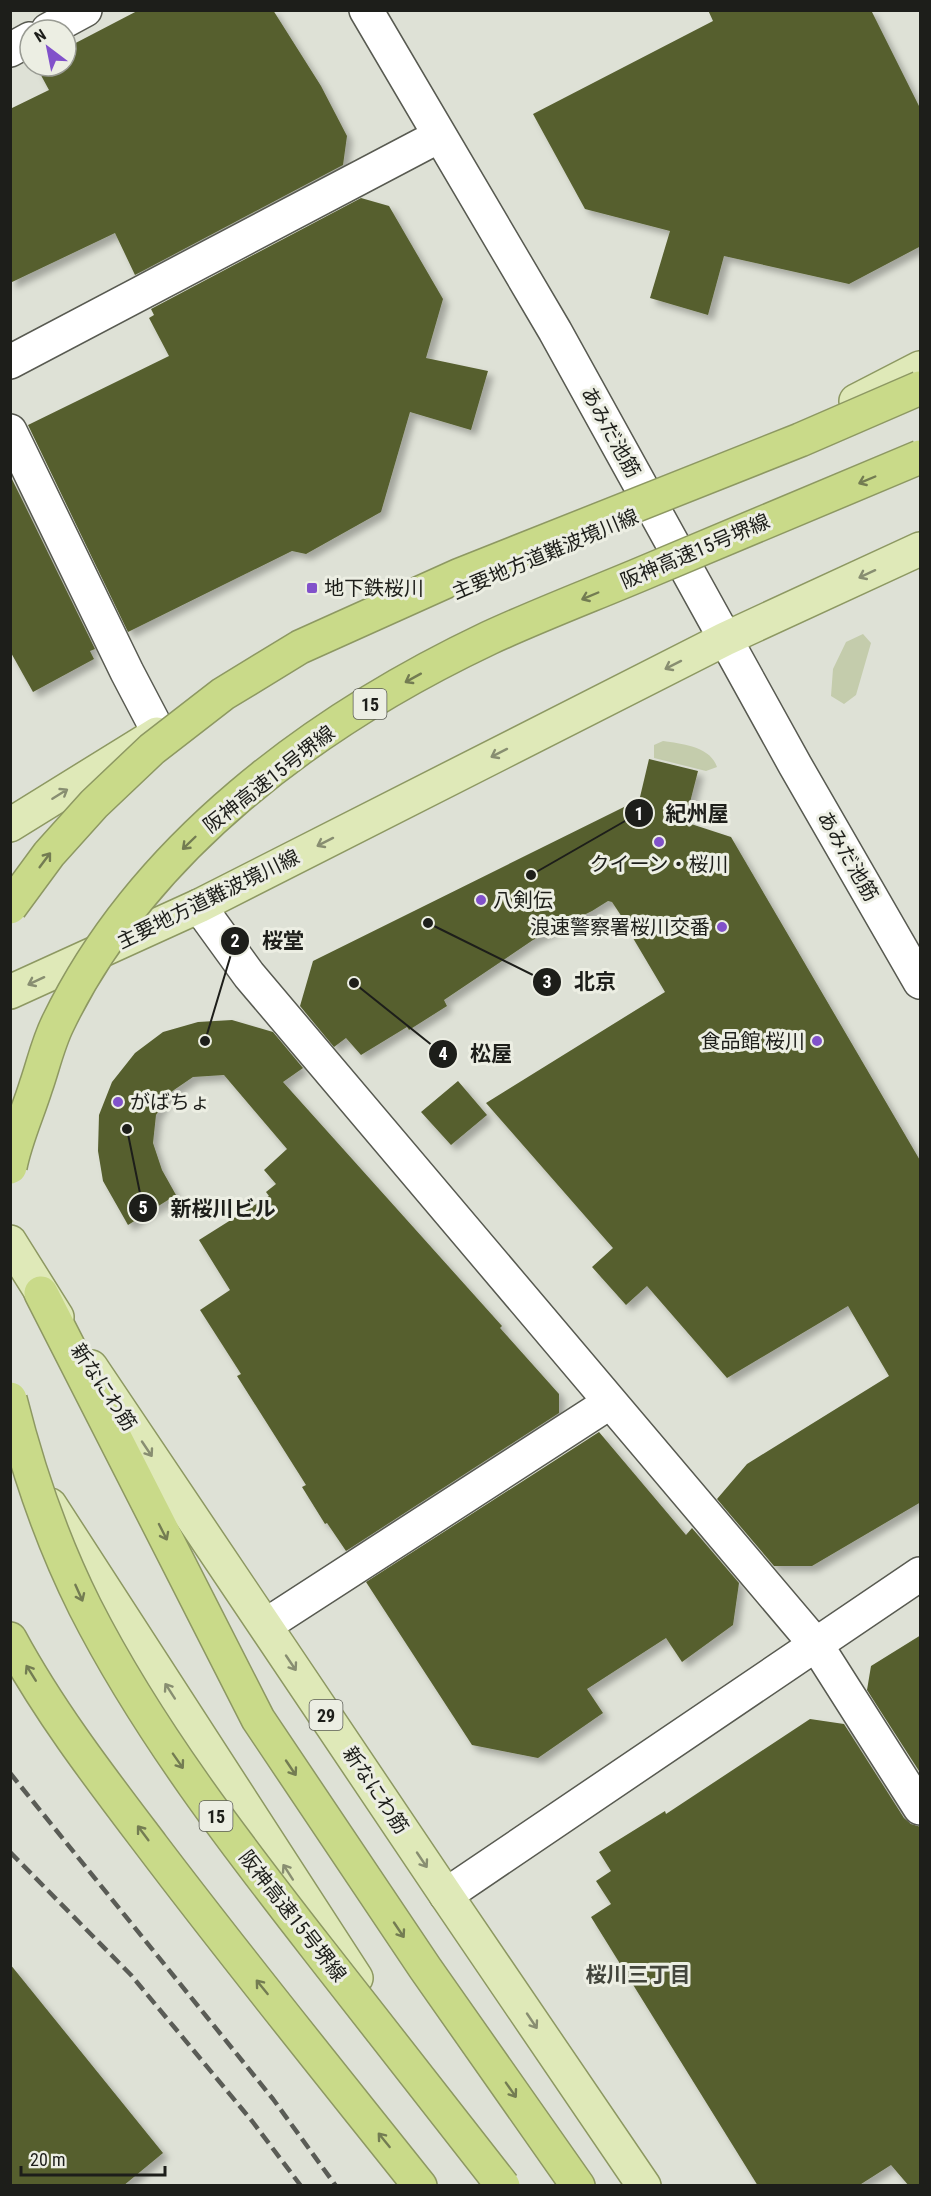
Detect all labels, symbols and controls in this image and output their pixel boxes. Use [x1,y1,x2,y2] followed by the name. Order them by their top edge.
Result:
[18,18,78,78] north arrow
[31,25,50,46] text: N
[576,382,646,482] street label: あみだ池筋
[858,475,876,486] one-way arrow
[448,504,642,604] street label: 主要地方道難波境川線
[617,509,773,593] street label: 阪神高速15号堺線
[859,568,877,580] one-way arrow
[324,576,424,600] place label: 地下鉄桜川
[305,581,319,595] marker: 地下鉄桜川
[581,591,600,602] one-way arrow
[664,660,682,672] one-way arrow
[405,672,422,684] one-way arrow
[354,689,386,719] road number: 15
[199,720,339,838] street label: 阪神高速15号堺線
[490,748,508,760] one-way arrow
[51,787,68,799] one-way arrow
[624,794,741,833] callout: 紀州屋
[666,802,729,826] text: 紀州屋
[634,803,644,824] text: 1
[813,807,883,905] street label: あみだ池筋
[182,835,197,850] one-way arrow
[652,835,666,849] marker: クイーン・桜川
[316,836,334,848] one-way arrow
[113,844,303,954] street label: 主要地方道難波境川線
[39,852,52,868] one-way arrow
[590,852,729,876] place label: クイーン・桜川
[493,888,553,912] place label: 八剣伝
[474,893,488,907] marker: 八剣伝
[530,915,710,939] place label: 浪速警察署桜川交番
[715,920,729,934] marker: 浪速警察署桜川交番
[220,921,316,960] callout: 桜堂
[262,929,304,953] text: 桜堂
[230,930,240,951] text: 2
[532,962,628,1001] callout: 北京
[574,970,616,994] text: 北京
[542,971,552,992] text: 3
[27,975,45,987] one-way arrow
[700,1029,805,1053] place label: 食品館 桜川
[428,1034,524,1073] callout: 松屋
[810,1034,824,1048] marker: 食品館 桜川
[470,1042,512,1066] text: 松屋
[438,1043,448,1064] text: 4
[130,1090,210,1114] place label: がばちょ
[111,1095,125,1109] marker: がばちょ
[128,1189,287,1228] callout: 新桜川ビル
[138,1197,148,1218] text: 5
[171,1197,276,1221] text: 新桜川ビル
[66,1339,142,1435] street label: 新なにわ筋
[141,1440,153,1457] one-way arrow
[158,1523,169,1541] one-way arrow
[74,1583,85,1601] one-way arrow
[285,1654,297,1670] one-way arrow
[25,1665,37,1682] one-way arrow
[164,1683,176,1700] one-way arrow
[310,1700,342,1730] road number: 29
[338,1742,414,1838] street label: 新なにわ筋
[172,1752,184,1768] one-way arrow
[285,1759,297,1775] one-way arrow
[200,1801,232,1831] road number: 15
[136,1826,149,1842] one-way arrow
[234,1846,352,1986] street label: 阪神高速15号堺線
[417,1851,429,1868] one-way arrow
[281,1864,293,1881] one-way arrow
[393,1921,406,1938] one-way arrow
[586,1963,691,1987] district label: 桜川三丁目
[256,1979,269,1995] one-way arrow
[526,2012,538,2029] one-way arrow
[505,2081,517,2097] one-way arrow
[377,2132,390,2148] one-way arrow
[21,2139,165,2177] scale bar
[30,2149,65,2170] text: 20 m

